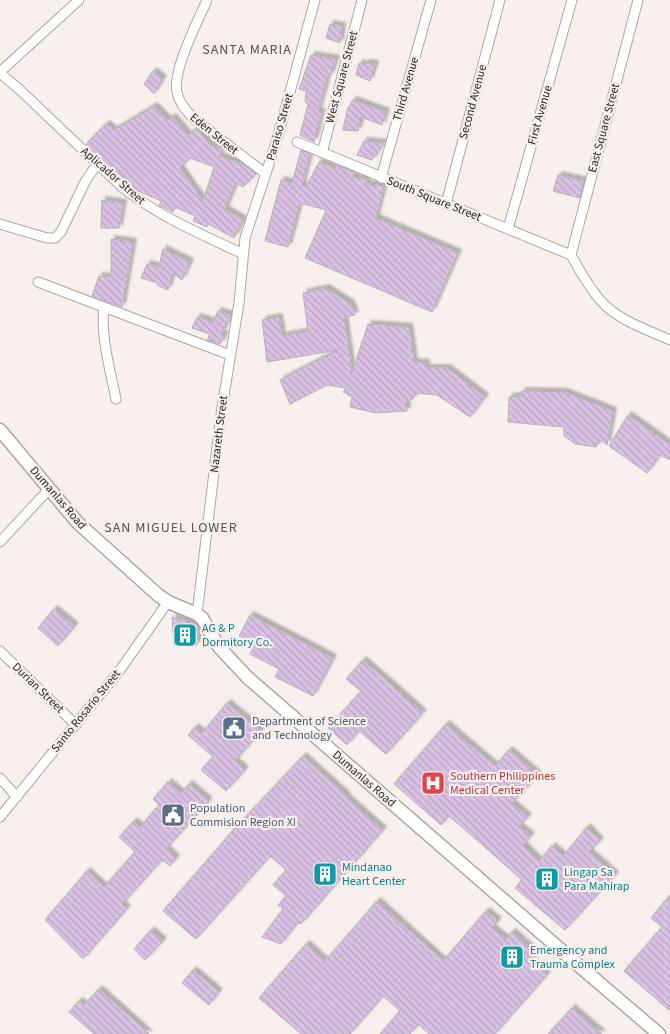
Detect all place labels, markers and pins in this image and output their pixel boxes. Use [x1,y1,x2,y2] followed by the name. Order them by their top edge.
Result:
[202,620,272,651] place label: AG & P Dormitory Co.
[172,622,198,648] building icon: AG & P Dormitory Co.
[252,713,366,744] place label: Department of Science and Technology
[221,715,247,741] public building icon: Department of Science and Technology
[450,768,555,799] place label: Southern Philippines Medical Center
[420,770,446,796] hospital icon: Southern Philippines Medical Center
[190,800,296,831] place label: Population Commision Region XI
[160,802,186,828] public building icon: Population Commision Region XI
[342,859,406,890] place label: Mindanao Heart Center
[312,861,338,887] building icon: Mindanao Heart Center
[564,864,630,895] place label: Lingap Sa Para Mahirap
[534,866,560,892] building icon: Lingap Sa Para Mahirap
[530,942,616,973] place label: Emergency and Trauma Complex
[499,944,525,970] building icon: Emergency and Trauma Complex

